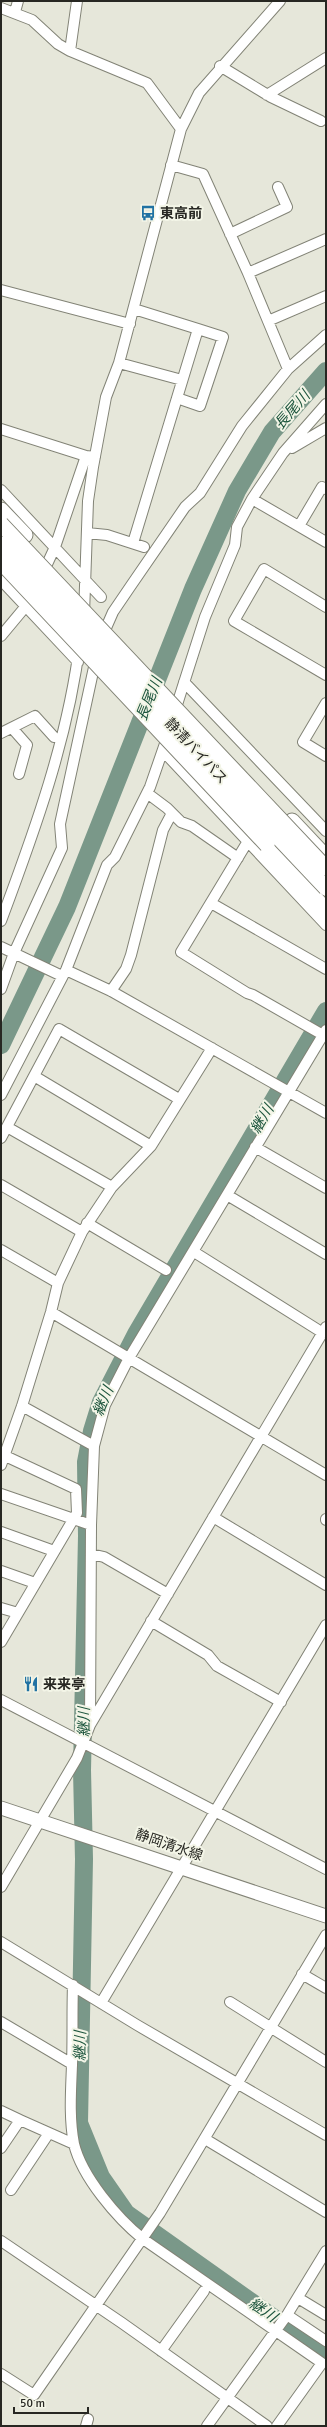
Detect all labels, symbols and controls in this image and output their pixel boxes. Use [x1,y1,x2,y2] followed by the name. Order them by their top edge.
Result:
[139,204,157,222] bus stop icon: 東高前
[160,205,202,222] place label: 東高前
[270,386,315,433] water label: 長尾川
[132,673,167,723] water label: 長尾川
[161,715,231,787] street label: 静清バイパス
[247,1100,278,1136] water label: 継川
[89,1382,118,1418] water label: 継川
[22,1675,40,1693] restaurant icon: 来来亭
[43,1676,85,1693] place label: 来来亭
[75,1705,93,1737] water label: 継川
[133,1826,205,1864] street label: 静岡清水線
[71,2029,89,2061] water label: 継川
[246,2294,282,2327] water label: 継川
[14,2389,88,2415] scale bar
[20,2396,45,2411] text: 50 m

